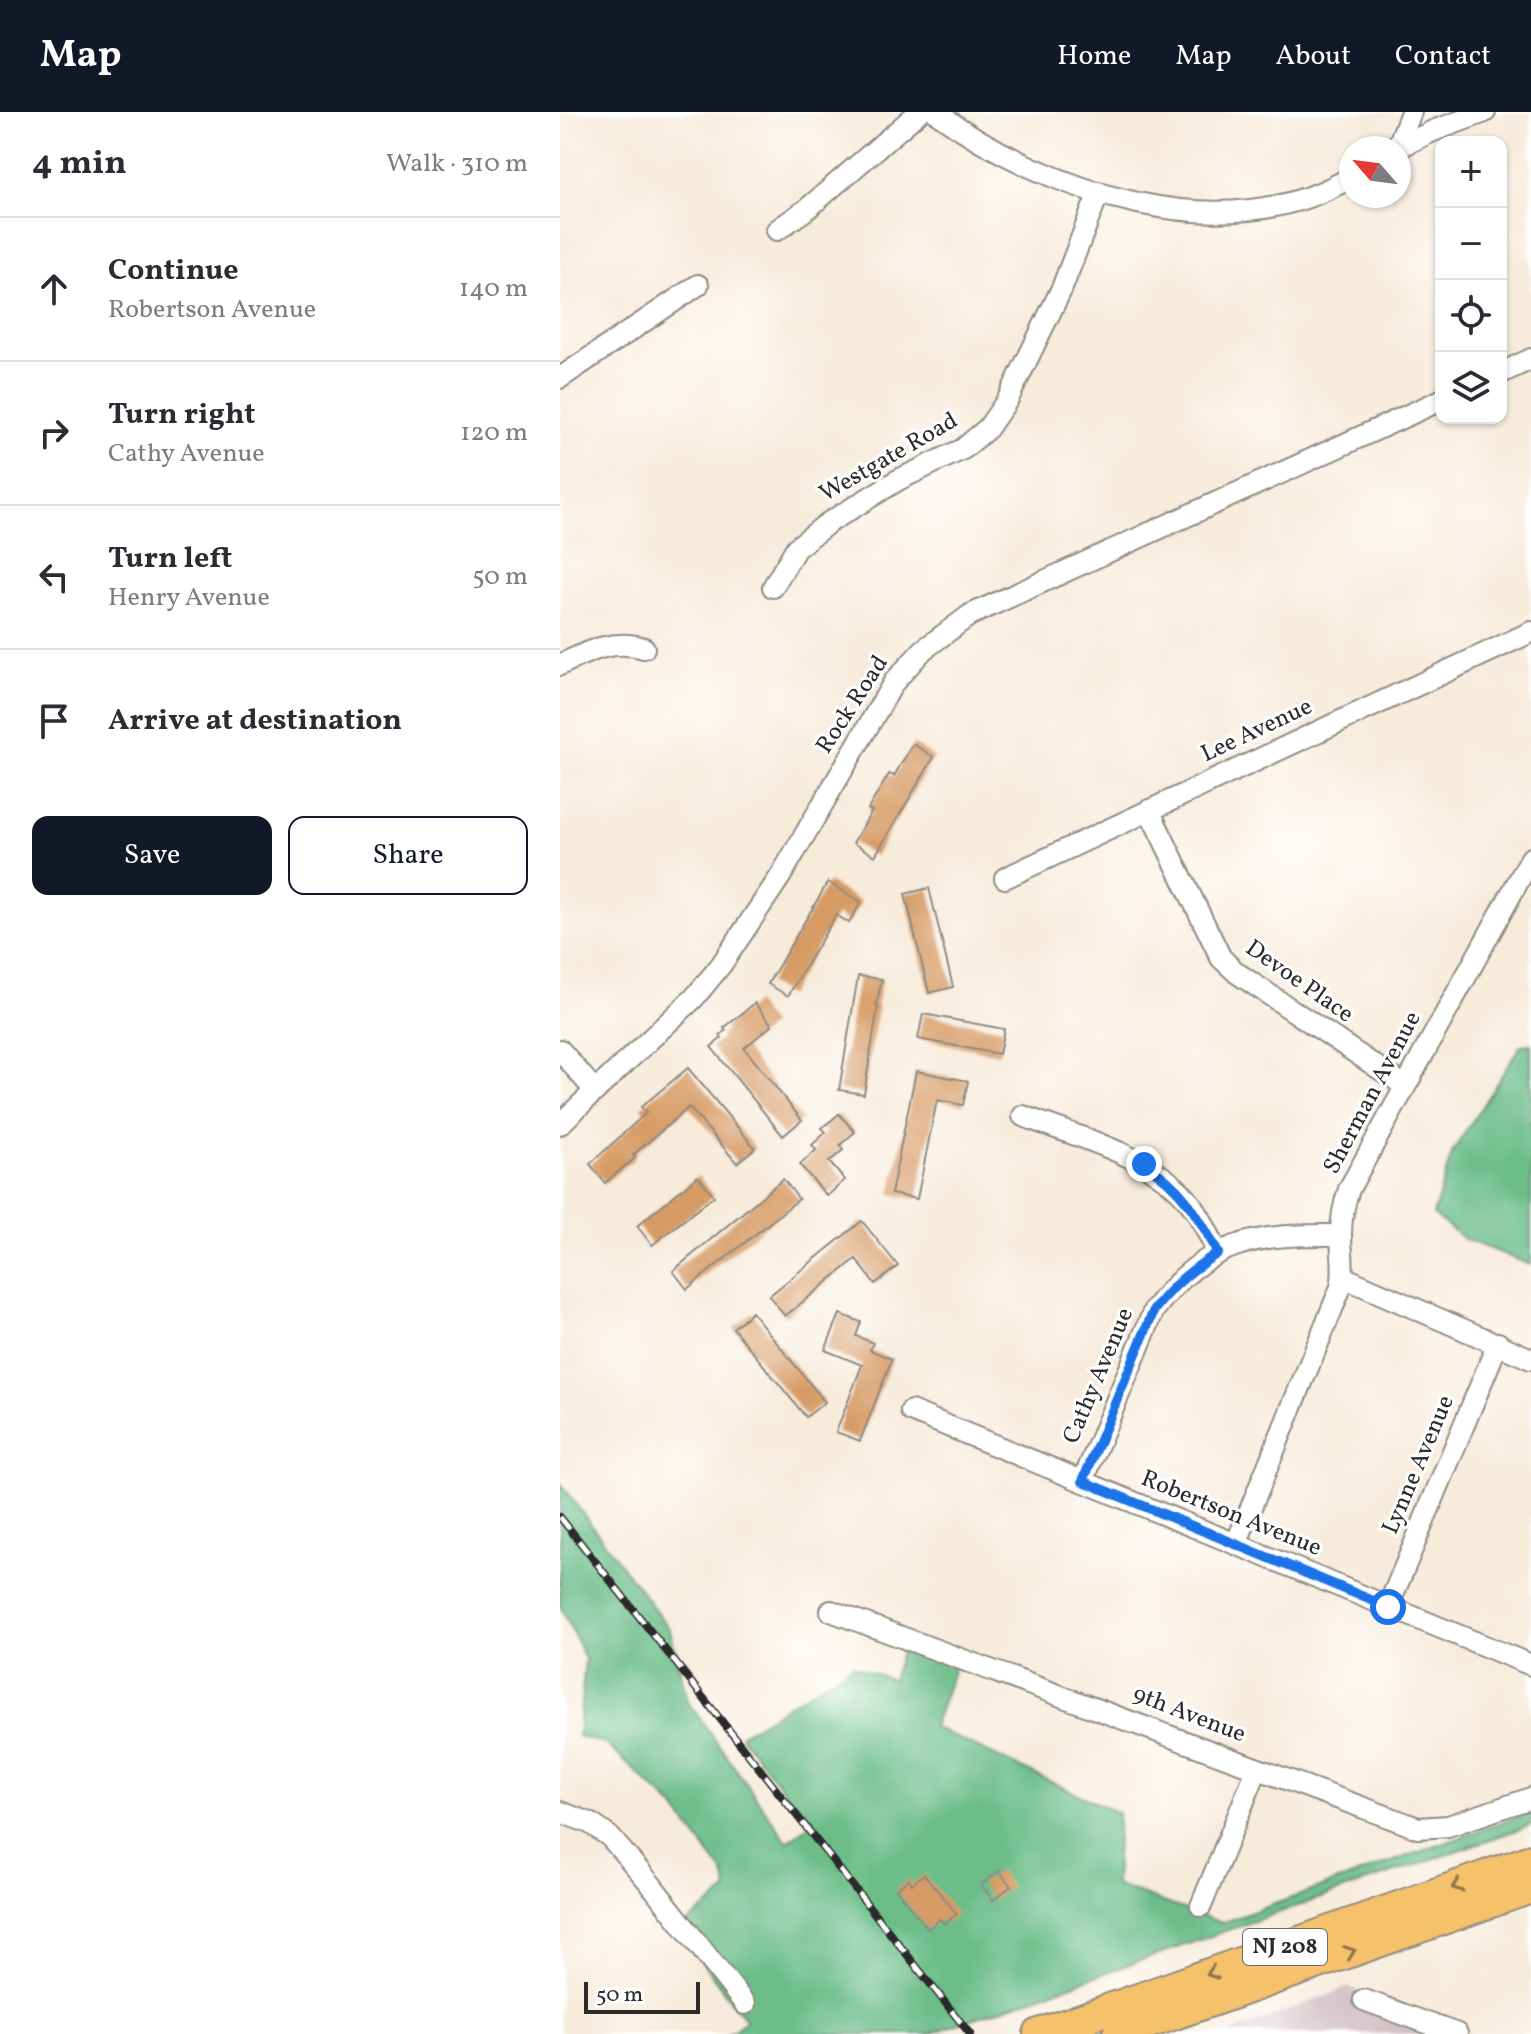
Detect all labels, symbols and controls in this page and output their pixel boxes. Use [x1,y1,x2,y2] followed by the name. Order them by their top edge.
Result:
[40,30,121,83] text: Map
[1057,37,1131,76] text: Home
[1175,37,1231,76] text: Map
[1275,37,1351,76] text: About
[1395,37,1491,76] text: Contact
[1339,136,1411,208] north arrow
[1435,136,1507,424] map controls
[1435,136,1507,208] button: +
[32,141,127,188] text: 4 min
[386,146,528,182] text: Walk · 310 m
[1435,208,1507,280] button: −
[108,250,239,292] text: Continue
[32,267,76,311] icon: ahead
[459,271,528,307] text: 140 m
[1435,280,1507,352] button: locate
[108,292,316,328] text: Robertson Avenue
[1435,352,1507,424] button: layers
[108,394,256,436] text: Turn right
[814,405,964,511] street label: Westgate Road
[32,411,76,455] icon: right
[460,415,528,451] text: 120 m
[108,436,265,472] text: Cathy Avenue
[108,538,232,580] text: Turn left
[32,555,76,599] icon: left
[472,559,528,595] text: 50 m
[108,580,270,616] text: Henry Avenue
[809,649,897,761] street label: Rock Road
[1196,690,1318,772] street label: Lee Avenue
[32,699,76,743] icon: arrive
[108,700,402,742] text: Arrive at destination
[32,816,272,895] button: Save
[288,816,528,895] button: Share
[1238,932,1360,1032] street label: Devoe Place
[1316,1006,1430,1180] street label: Sherman Avenue
[1126,1146,1162,1182] route end
[1055,1303,1143,1449] street label: Cathy Avenue
[1374,1390,1464,1540] street label: Lynne Avenue
[1136,1462,1326,1566] street label: Robertson Avenue
[1370,1589,1406,1625] route start
[1128,1678,1250,1752] street label: 9th Avenue
[1451,1877,1465,1893] one-way arrow
[1243,1929,1327,1965] road number: NJ 208
[1342,1945,1356,1962] one-way arrow
[1206,1963,1220,1980] one-way arrow
[584,1978,700,2014] scale bar
[596,1980,643,2011] text: 50 m

